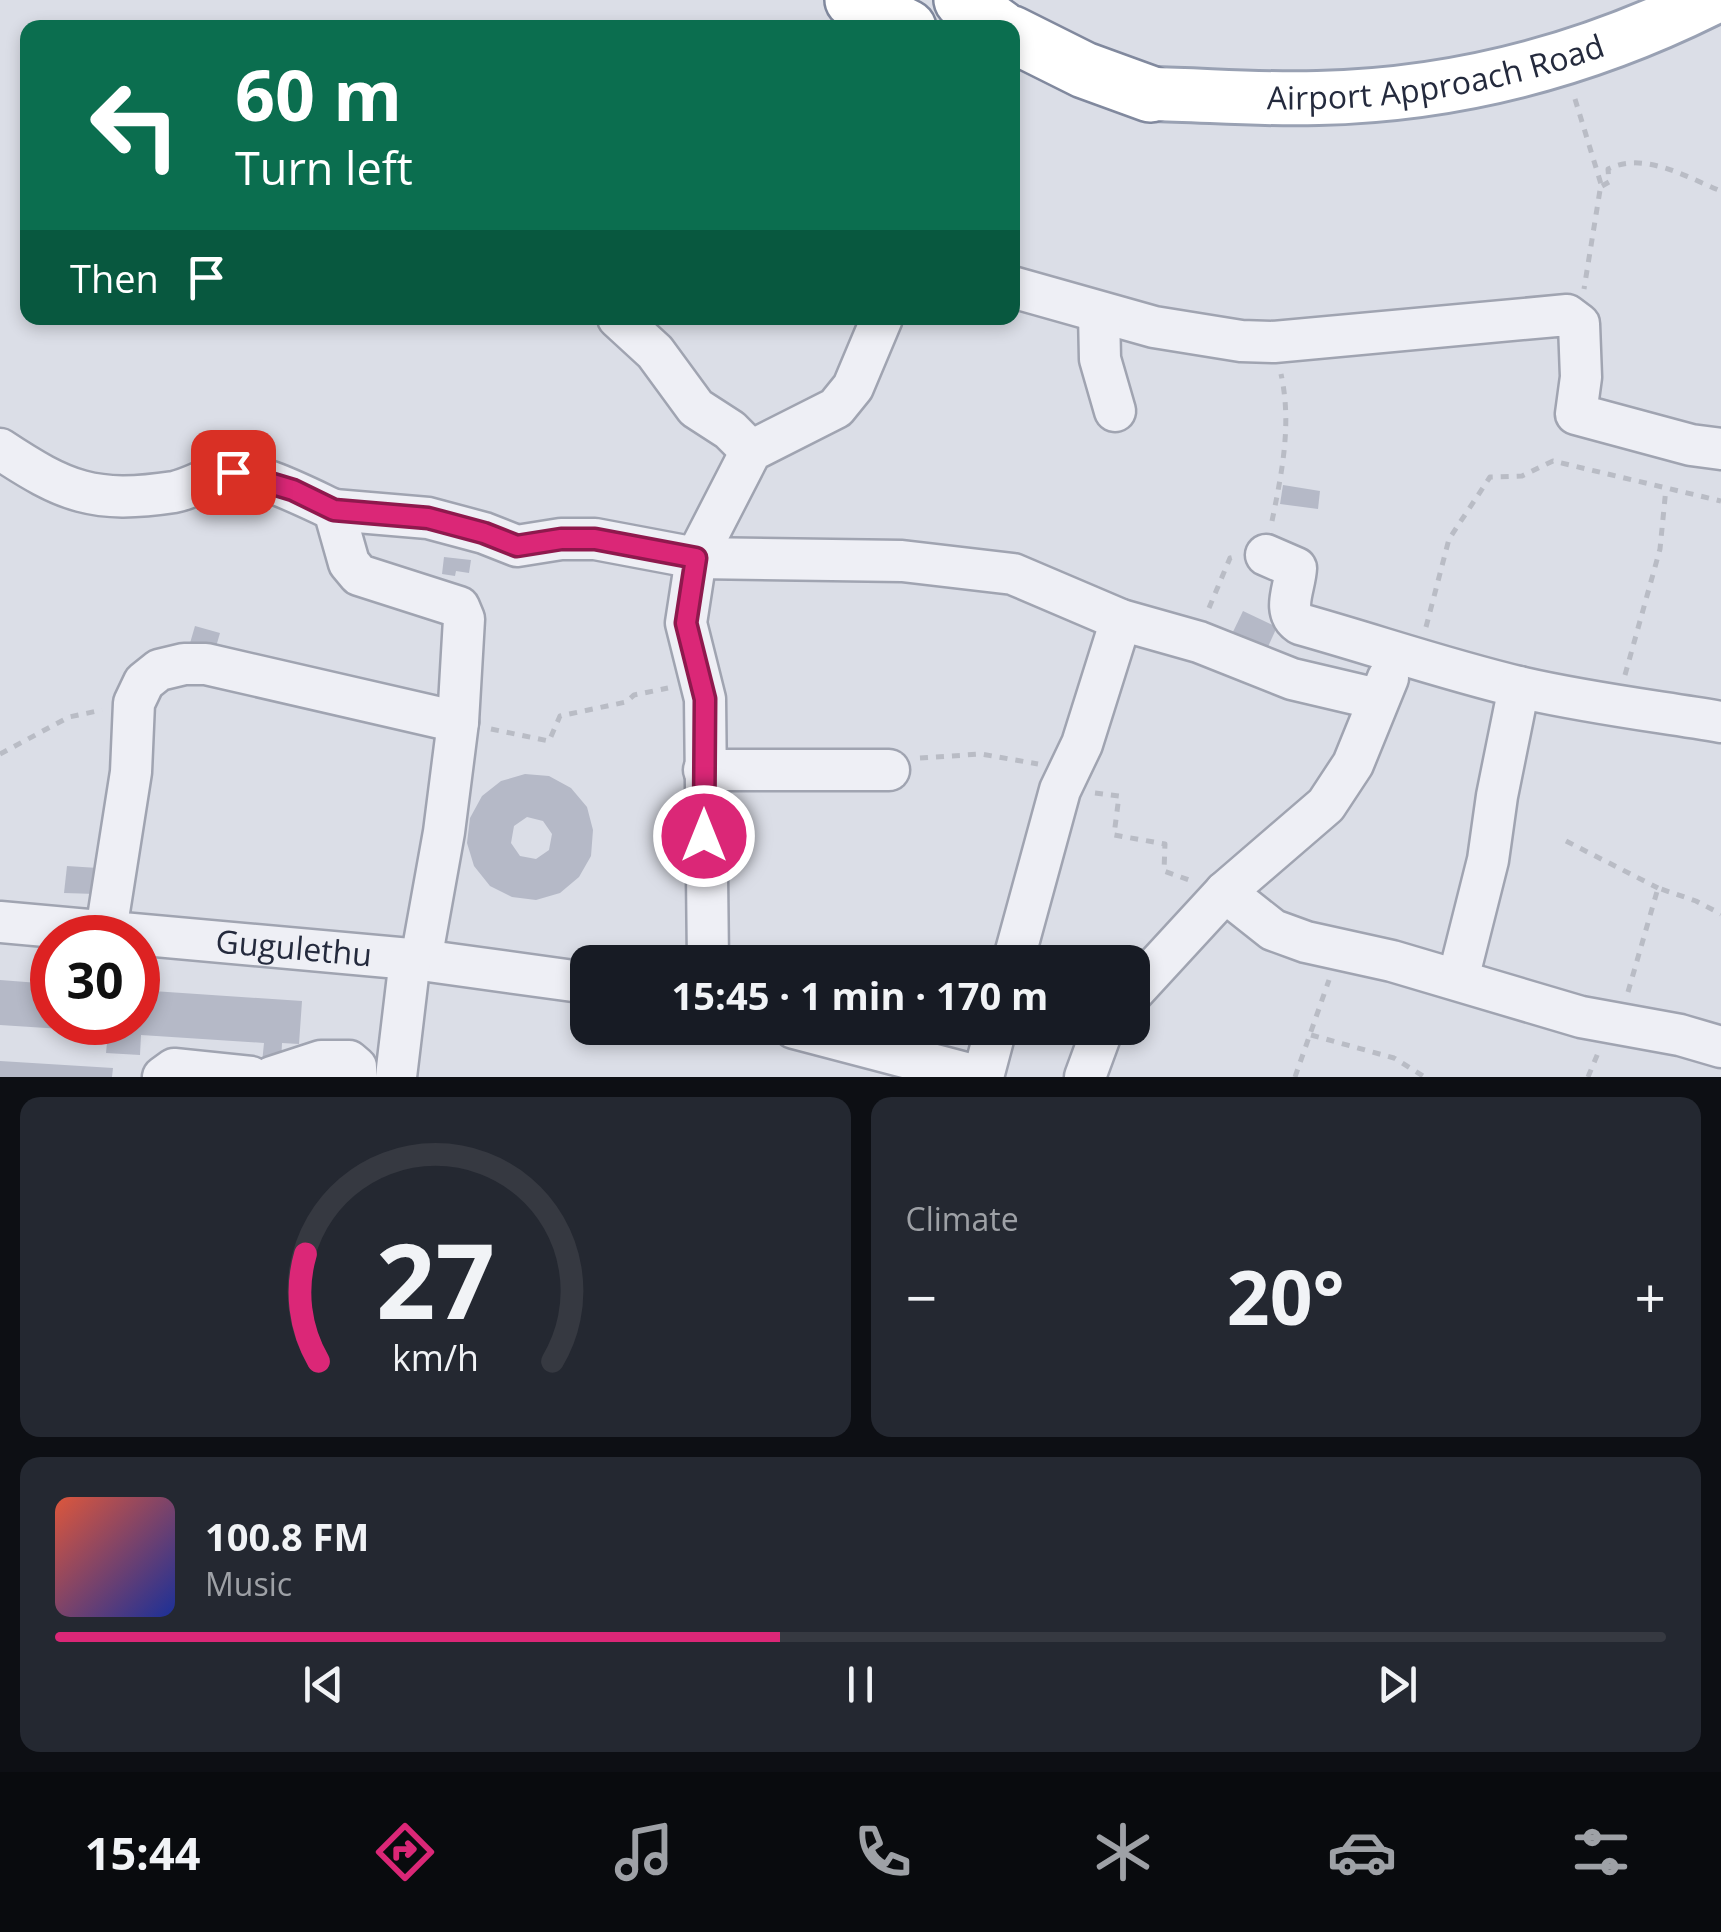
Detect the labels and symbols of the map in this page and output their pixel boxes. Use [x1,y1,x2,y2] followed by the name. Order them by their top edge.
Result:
[1267,23,1609,119] street label: Airport Approach Road
[191,430,276,515] pin
[652,784,756,888] position arrow
[30,915,160,1045] speed limit sign: 30
[214,919,374,975] street label: Gugulethu

